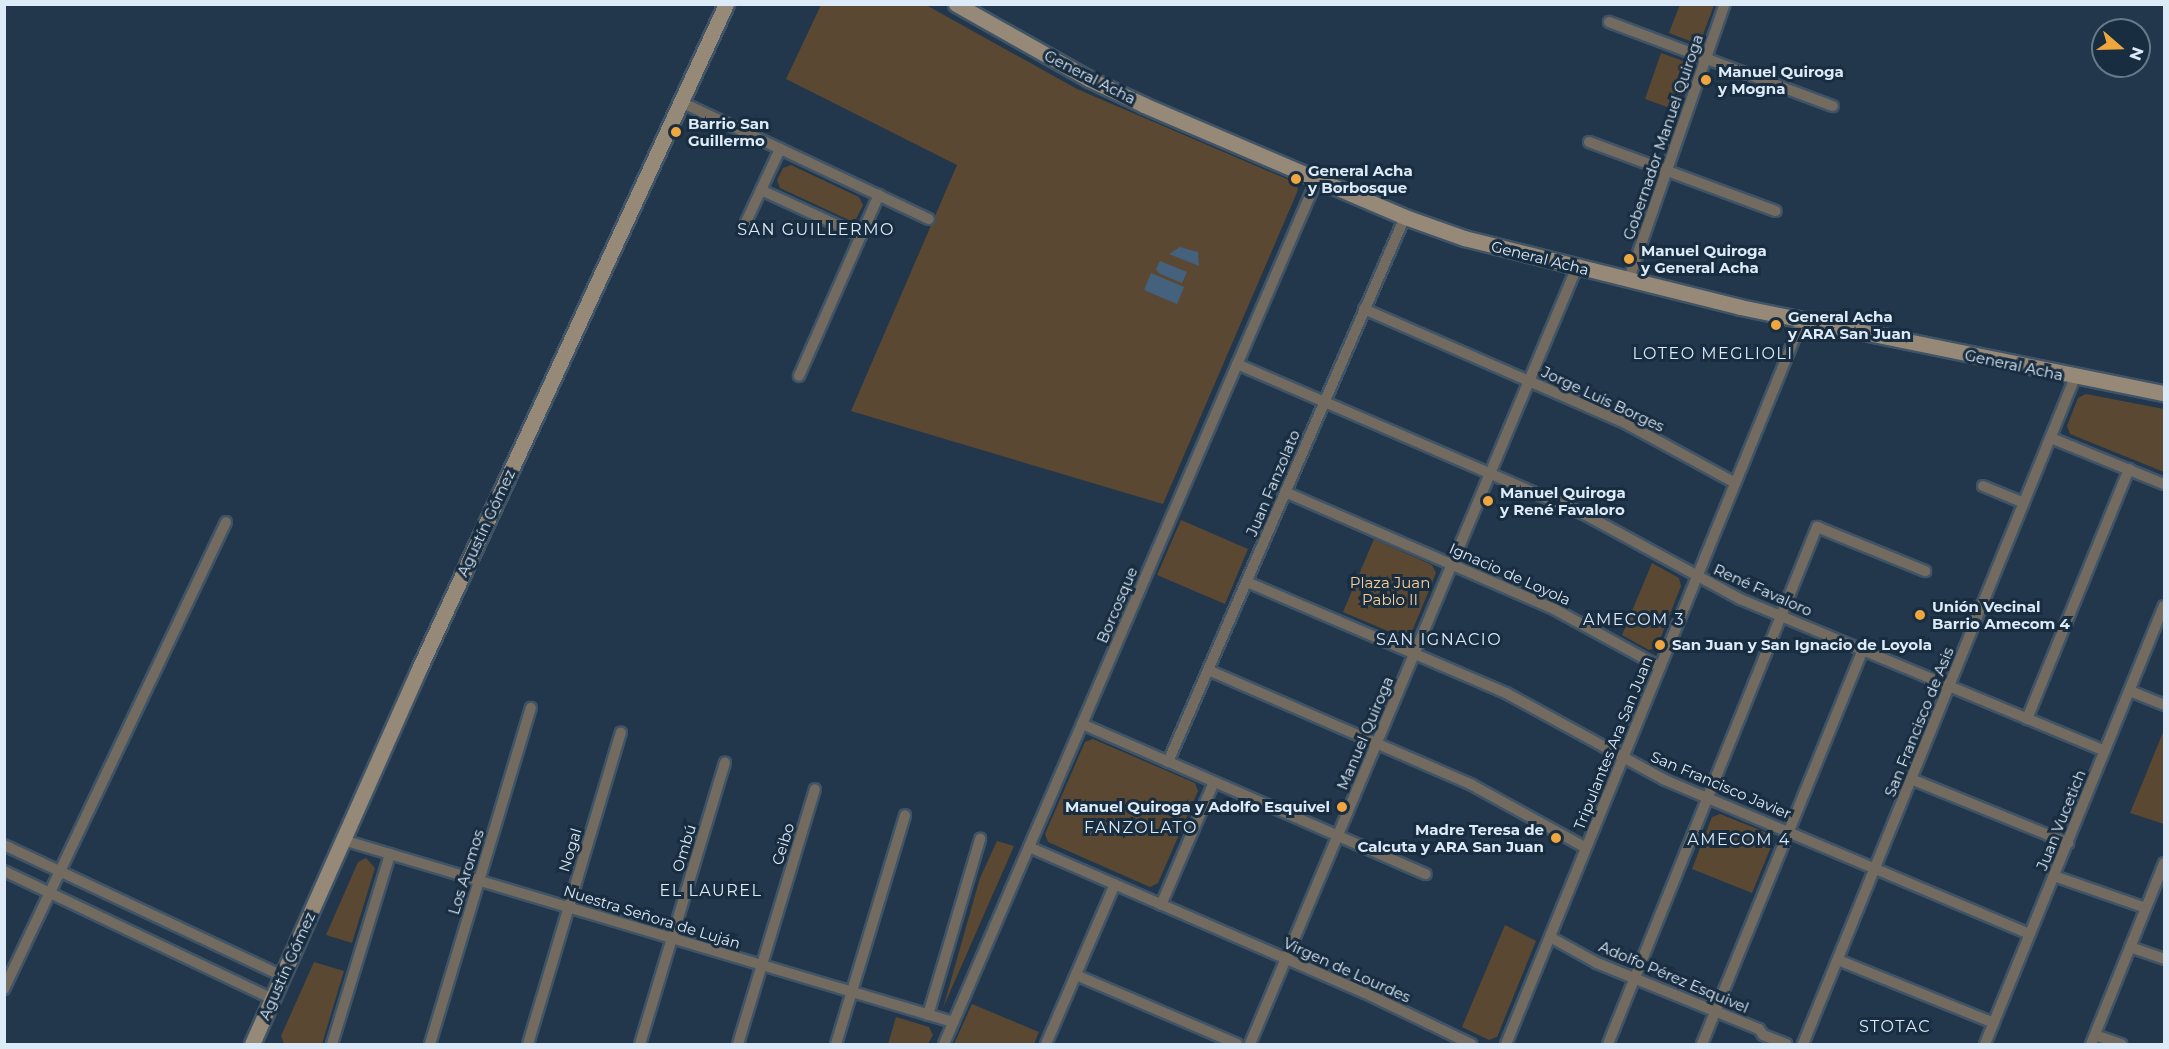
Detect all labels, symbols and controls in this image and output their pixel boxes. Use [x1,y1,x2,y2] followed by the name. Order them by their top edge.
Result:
[2091,18,2151,78] north arrow
[1619,32,1707,242] street label: Gobernador Manuel Quiroga
[2125,44,2148,63] text: N
[1041,46,1139,108] street label: General Acha
[1718,62,1844,97] place label: Manuel Quiroga y Mogna
[1699,73,1713,87] marker: Manuel Quiroga y Mogna
[688,114,769,149] place label: Barrio San Guillermo
[669,125,683,139] marker: Barrio San Guillermo
[1308,161,1413,196] place label: General Acha y Borbosque
[1289,172,1303,186] marker: General Acha y Borbosque
[737,220,895,240] district label: SAN GUILLERMO
[1489,237,1591,279] street label: General Acha
[1641,241,1767,276] place label: Manuel Quiroga y General Acha
[1622,252,1636,266] marker: Manuel Quiroga y General Acha
[1788,307,1911,342] place label: General Acha y ARA San Juan
[1769,318,1783,332] marker: General Acha y ARA San Juan
[1632,344,1794,364] district label: LOTEO MEGLIOLI
[1963,346,2065,384] street label: General Acha
[1539,363,1667,435] street label: Jorge Luis Borges
[1242,427,1304,539] street label: Juan Fanzolato
[453,467,519,579] street label: Agustín Gómez
[1500,483,1626,518] place label: Manuel Quiroga y René Favaloro
[1481,494,1495,508] marker: Manuel Quiroga y René Favaloro
[1447,539,1573,609] street label: Ignacio de Loyola
[1711,560,1815,620] street label: René Favaloro
[1093,564,1141,646] street label: Borcosque
[1350,573,1430,608] park label: Plaza Juan Pablo II
[1932,597,2070,632] place label: Unión Vecinal Barrio Amecom 4
[1913,608,1927,622] marker: Unión Vecinal Barrio Amecom 4
[1583,610,1685,630] district label: AMECOM 3
[1376,630,1502,650] district label: SAN IGNACIO
[1672,636,1932,654] place label: San Juan y San Ignacio de Loyola
[1653,638,1667,652] marker: San Juan y San Ignacio de Loyola
[1881,645,1957,799] street label: San Francisco de Asis
[1570,654,1656,832] street label: Tripulantes Ara San Juan
[1333,674,1397,792] street label: Manuel Quiroga
[1648,747,1794,823] street label: San Francisco Javier
[2033,767,2089,873] street label: Juan Vucetich
[1065,798,1330,816] place label: Manuel Quiroga y Adolfo Esquivel
[1335,800,1349,814] marker: Manuel Quiroga y Adolfo Esquivel
[1084,818,1198,838] district label: FANZOLATO
[1358,820,1544,855] place label: Madre Teresa de Calcuta y ARA San Juan
[768,821,798,867] street label: Ceibo
[668,822,700,874] street label: Ombú
[555,826,585,874] street label: Nogal
[445,827,487,917] street label: Los Aromos
[1687,830,1791,850] district label: AMECOM 4
[1549,831,1563,845] marker: Madre Teresa de Calcuta y ARA San Juan
[561,881,743,953] street label: Nuestra Señora de Luján
[660,881,762,901] district label: EL LAUREL
[255,909,319,1023] street label: Agustín Gómez
[1281,934,1413,1006] street label: Virgen de Lourdes
[1596,937,1752,1017] street label: Adolfo Pérez Esquivel
[1859,1017,1931,1037] district label: STOTAC

